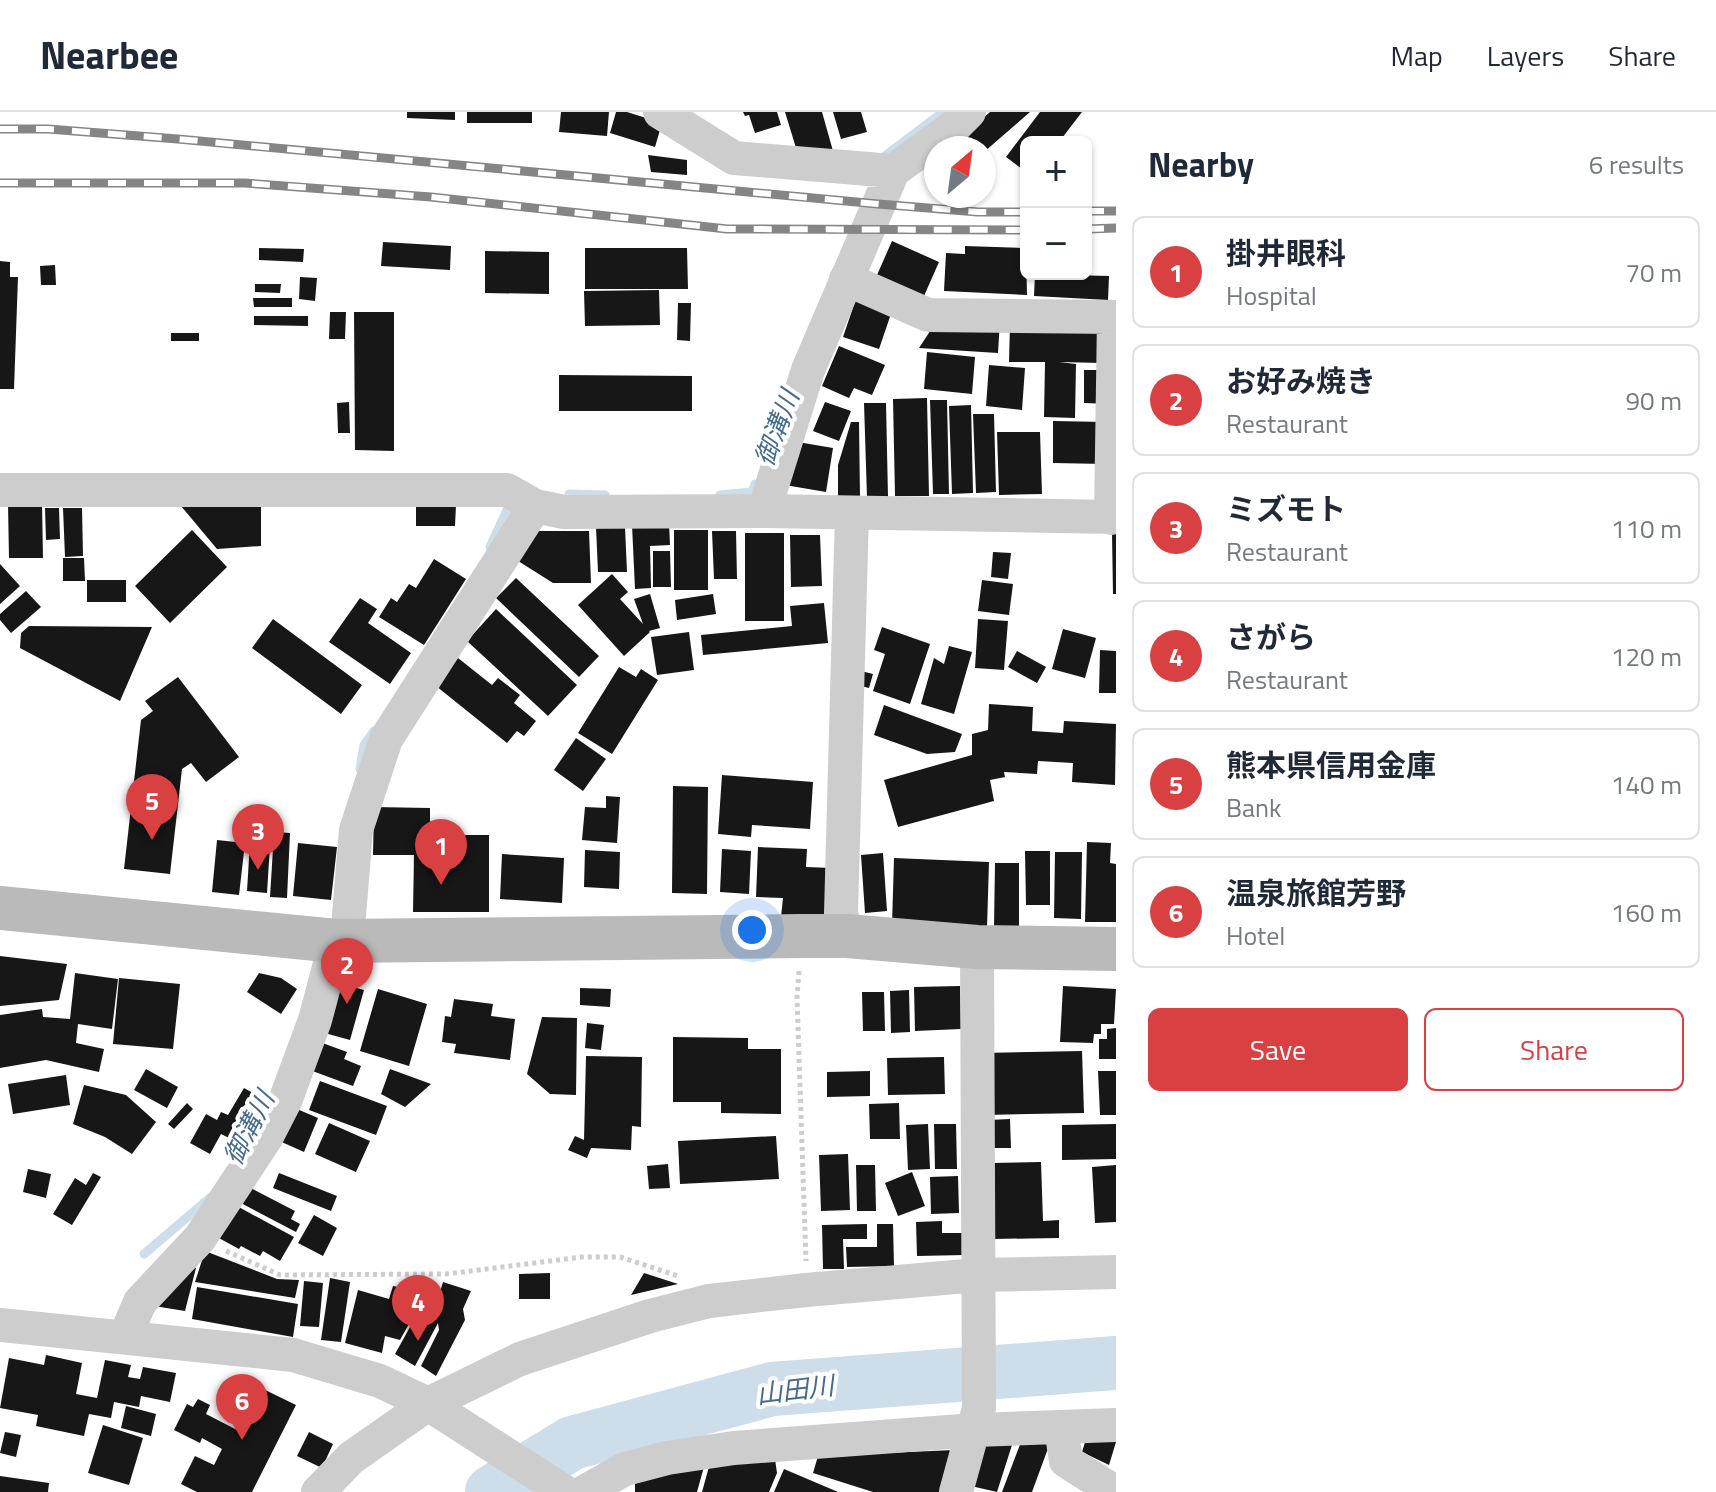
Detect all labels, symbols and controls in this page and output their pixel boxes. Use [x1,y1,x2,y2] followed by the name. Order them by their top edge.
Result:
[40,26,178,84] text: Nearbee
[1390,34,1443,77] text: Map
[1487,34,1564,77] text: Layers
[1608,34,1676,77] text: Share
[924,136,996,208] north arrow
[1020,136,1092,280] map controls
[1020,136,1092,208] button: +
[1148,138,1254,190] text: Nearby
[1589,145,1684,184] text: 6 results
[1020,208,1092,280] button: −
[1226,230,1346,276] text: 掛井眼科
[1169,253,1183,292] text: 1
[1625,253,1682,292] text: 70 m
[1226,276,1317,315] text: Hospital
[1226,358,1376,404] text: お好み焼き
[1169,381,1183,420] text: 2
[1625,381,1682,420] text: 90 m
[744,382,810,471] water label: 御溝川
[1226,404,1348,443] text: Restaurant
[1226,486,1346,532] text: ミズモト
[1169,509,1183,548] text: 3
[1611,509,1682,548] text: 110 m
[1226,532,1348,571] text: Restaurant
[1226,614,1316,660] text: さがら
[1169,637,1183,676] text: 4
[1611,637,1682,676] text: 120 m
[1226,660,1348,699] text: Restaurant
[1226,742,1436,788] text: 熊本県信用金庫
[1169,765,1183,804] text: 5
[1611,765,1682,804] text: 140 m
[126,774,178,840] pin: 5
[1226,788,1281,827] text: Bank
[232,804,284,870] pin: 3
[415,819,467,885] pin: 1
[1226,870,1406,916] text: 温泉旅館芳野
[1169,893,1183,932] text: 6
[1611,893,1682,932] text: 160 m
[732,910,772,950] your location
[1226,916,1285,955] text: Hotel
[321,938,373,1004] pin: 2
[1148,1008,1408,1091] button: Save
[1424,1008,1684,1091] button: Share
[213,1082,285,1171] water label: 御溝川
[392,1275,444,1341] pin: 4
[754,1365,839,1414] water label: 山田川
[216,1374,268,1440] pin: 6

